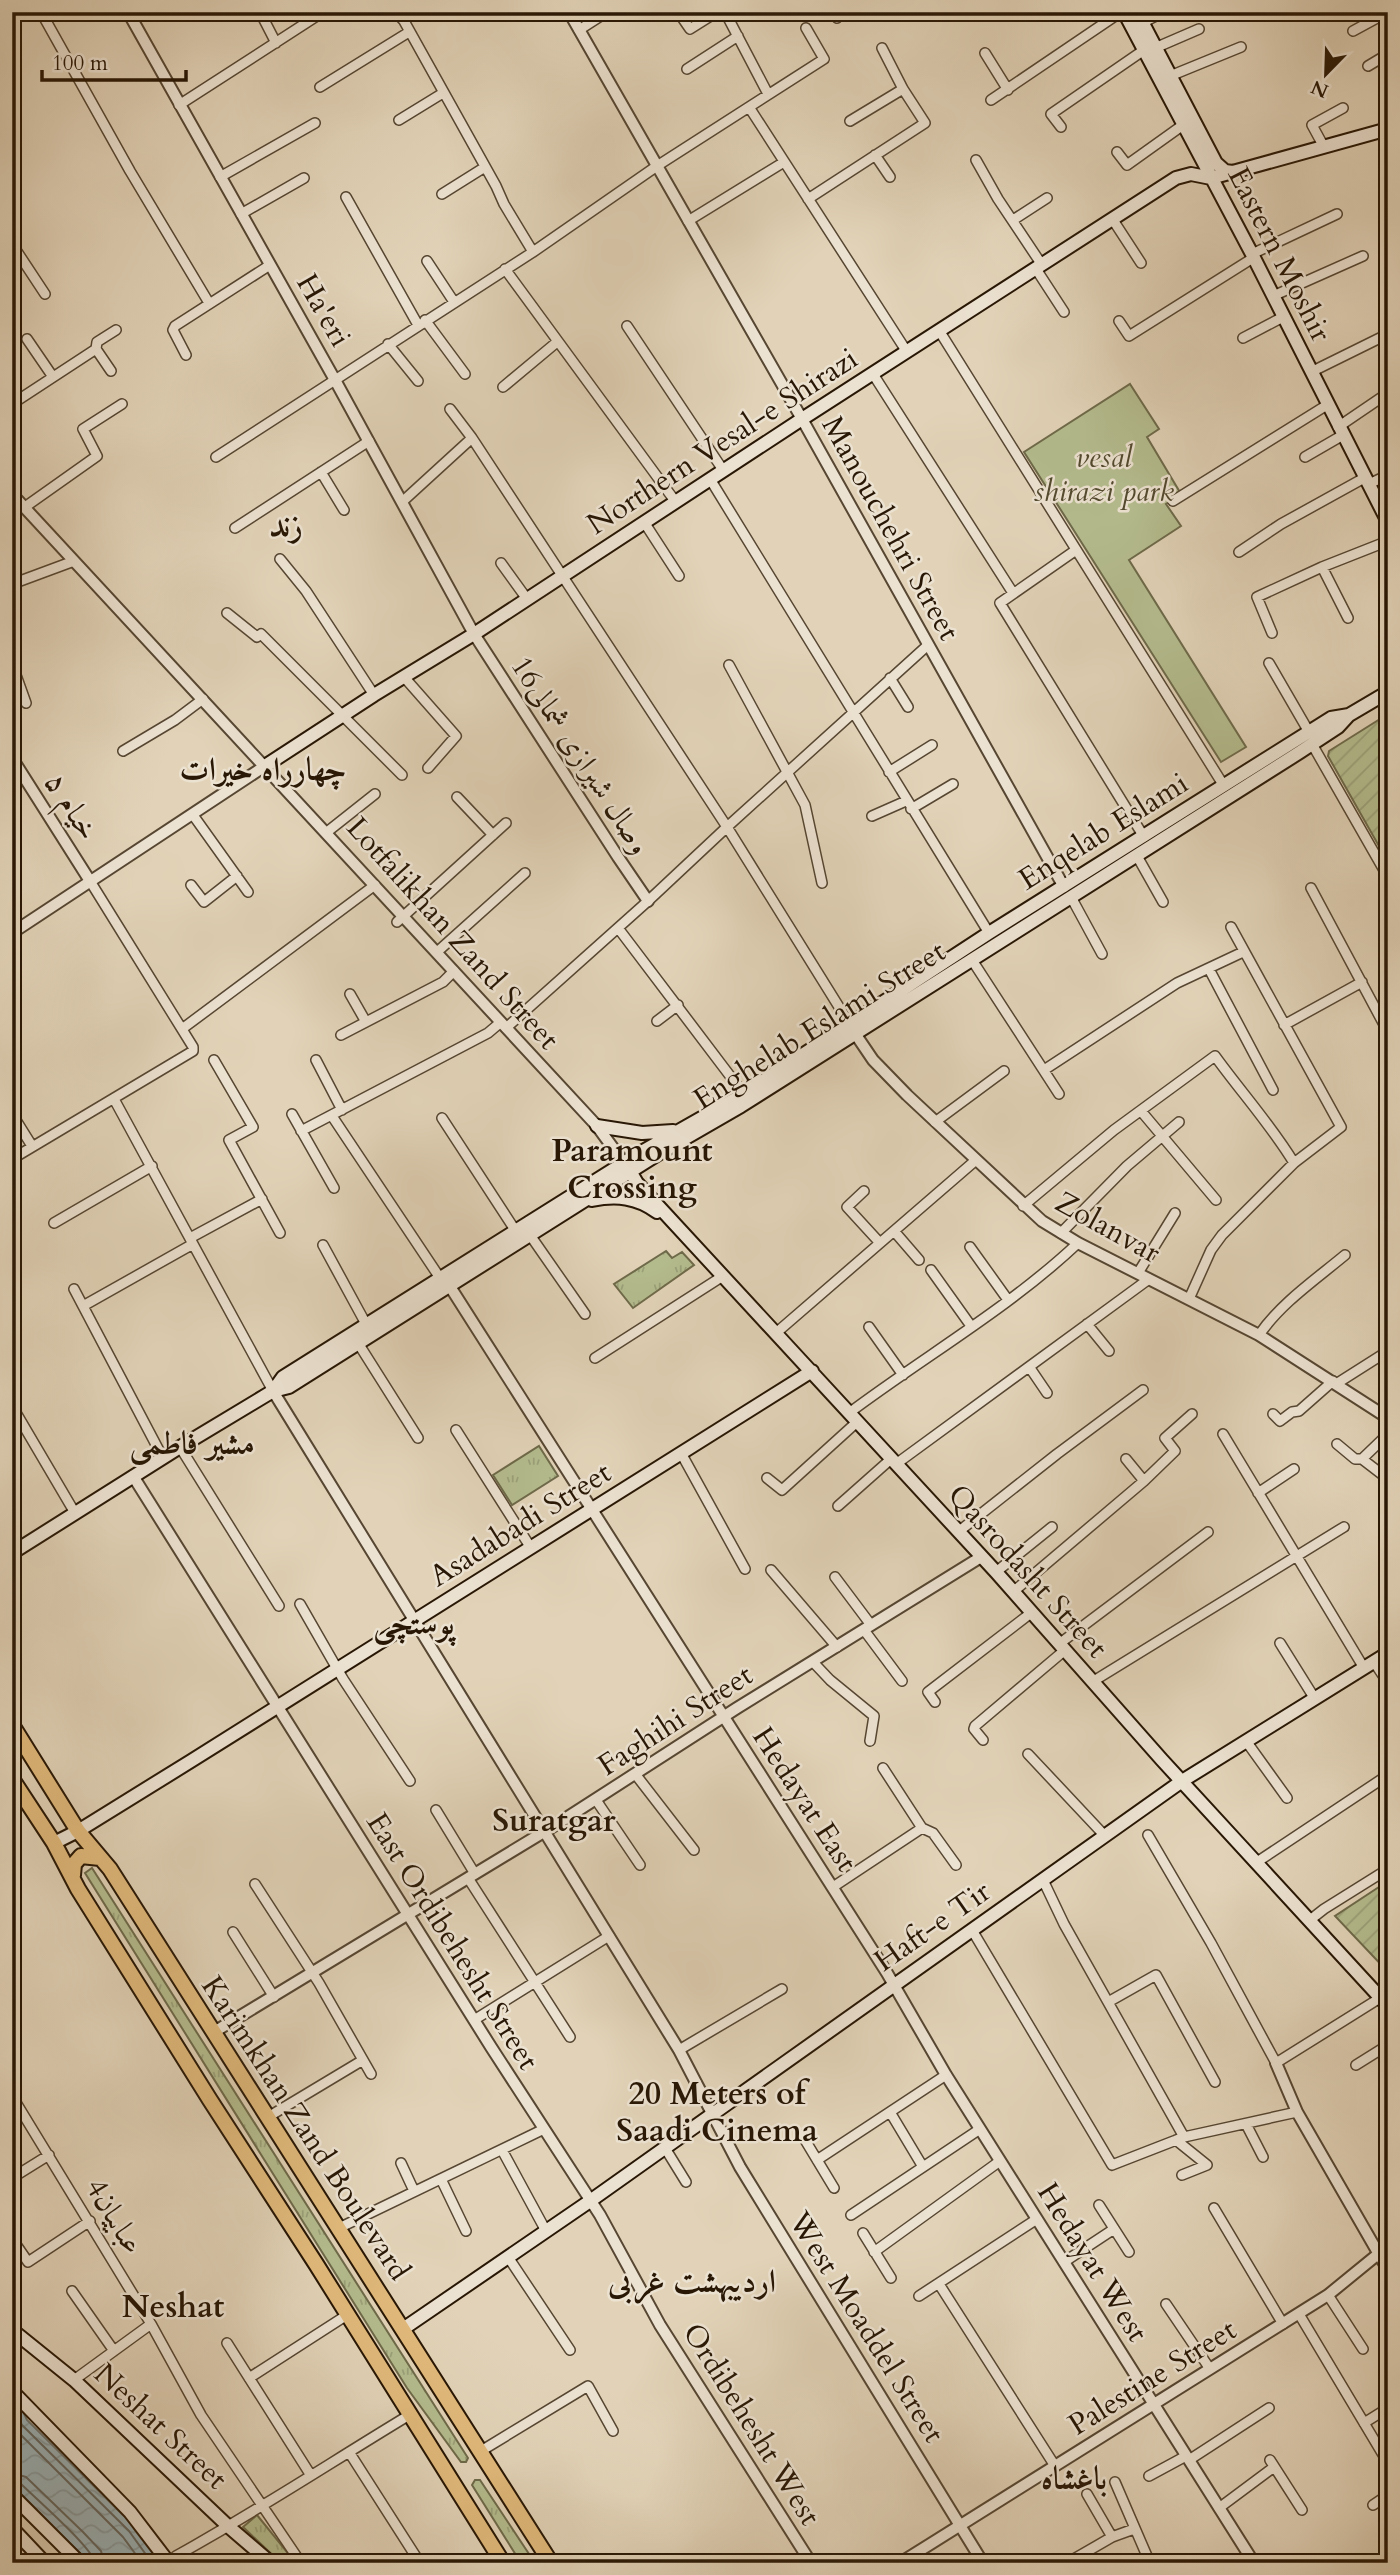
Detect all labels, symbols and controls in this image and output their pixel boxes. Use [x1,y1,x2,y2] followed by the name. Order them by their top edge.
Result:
[42,38,186,82] scale bar
[1292,38,1362,108] north arrow
[52,49,108,78] text: 100 m
[1307,73,1332,104] text: N
[1218,160,1341,349] street label: Eastern Moshir
[286,266,361,354] street label: Ha'eri
[579,338,866,545] street label: Northern Vesal-e Shirazi
[812,409,970,648] street label: Manouchehri Street
[1034,437,1174,512] park label: vesal shirazi park
[269,504,303,548] district label: زند
[501,648,660,862] street label: وصال شیرازی شمالی16
[179,748,347,792] district label: چهارراه خیرات
[1011,763,1196,900] street label: Enqelab Eslami
[31,764,108,851] street label: ۵ خیام
[337,808,569,1059] street label: Lotfalikhan Zand Street
[685,931,954,1120] street label: Enghelab Eslami Street
[552,1129,712,1210] district label: Paramount Crossing
[1048,1182,1168,1273] street label: Zolanvar
[129,1422,255,1466] district label: مشیر فاطمی
[422,1452,619,1597] street label: Asadabadi Street
[938,1475,1117,1668] street label: Qasrodasht Street
[373,1602,457,1647] district label: پوستچی
[590,1655,761,1786] street label: Faghihi Street
[742,1719,867,1880] street label: Hedayat East
[492,1799,616,1843] district label: Suratgar
[357,1805,549,2078] street label: East Ordibehesht Street
[866,1871,999,1981] street label: Haft-e Tir
[192,1968,420,2289] street label: Karimkhan Zand Boulevard
[616,2072,818,2153] district label: 20 Meters of Saadi Cinema
[76,2171,153,2262] street label: عباییان4
[1027,2175,1158,2350] street label: Hedayat West
[778,2203,954,2451] street label: West Moaddel Street
[607,2260,776,2304] district label: اردیبهشت غربی
[122,2285,224,2329] district label: Neshat
[1060,2309,1244,2445] street label: Palestine Street
[673,2315,831,2534] street label: Ordibehesht West
[85,2354,237,2499] street label: Neshat Street
[1041,2457,1107,2501] district label: باغشاه

